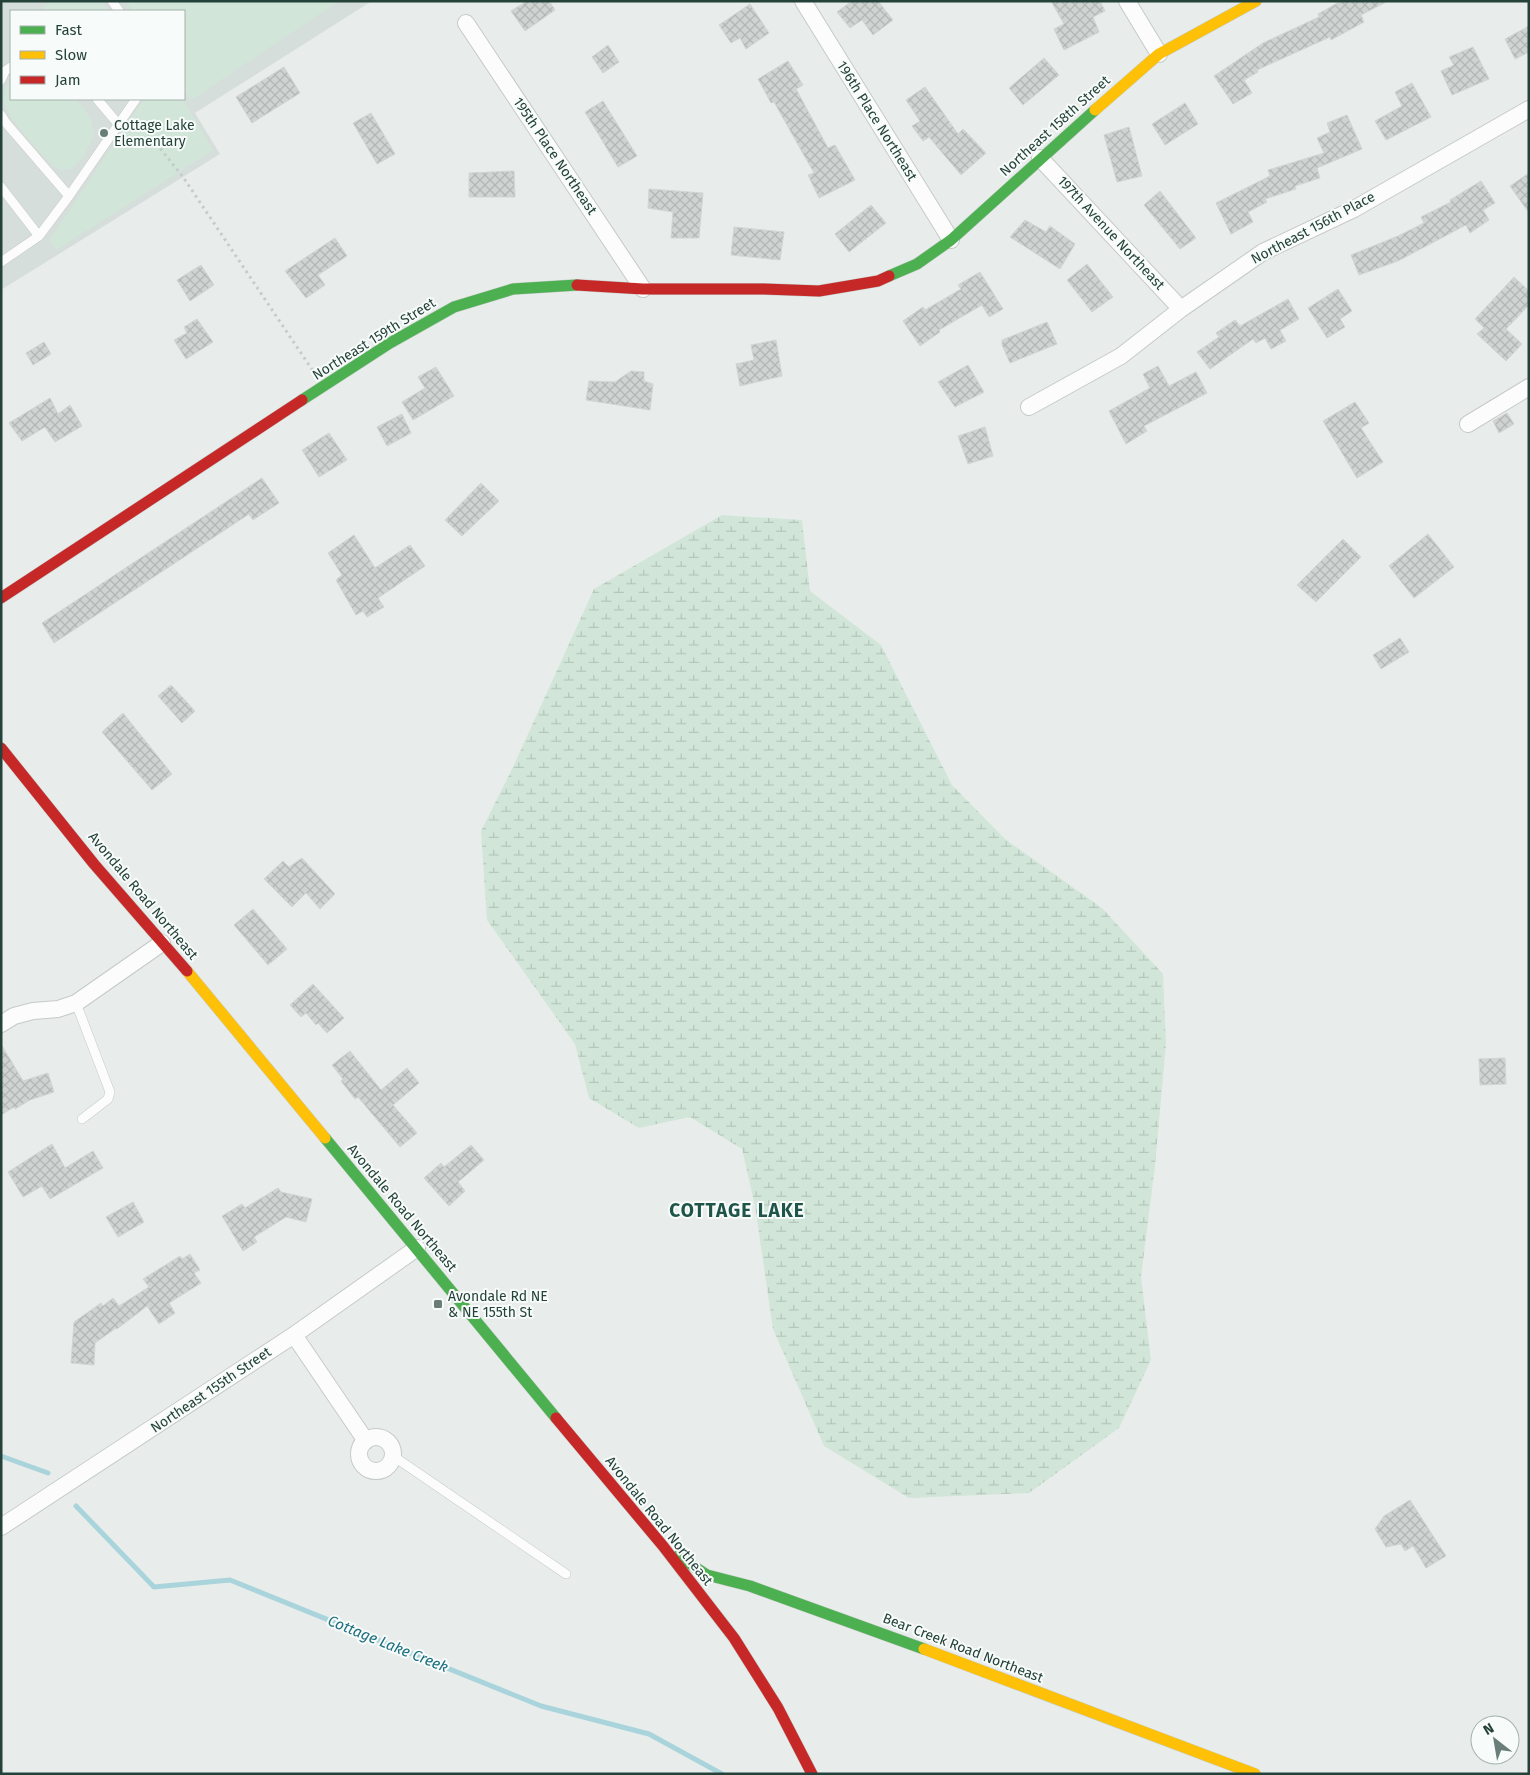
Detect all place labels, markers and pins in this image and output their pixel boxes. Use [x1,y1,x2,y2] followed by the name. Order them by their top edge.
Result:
[114,117,195,150] place label: Cottage Lake Elementary
[98,127,110,139] marker: Cottage Lake Elementary
[448,1288,548,1321] place label: Avondale Rd NE & NE 155th St
[432,1298,444,1310] marker: Avondale Rd NE & NE 155th St

